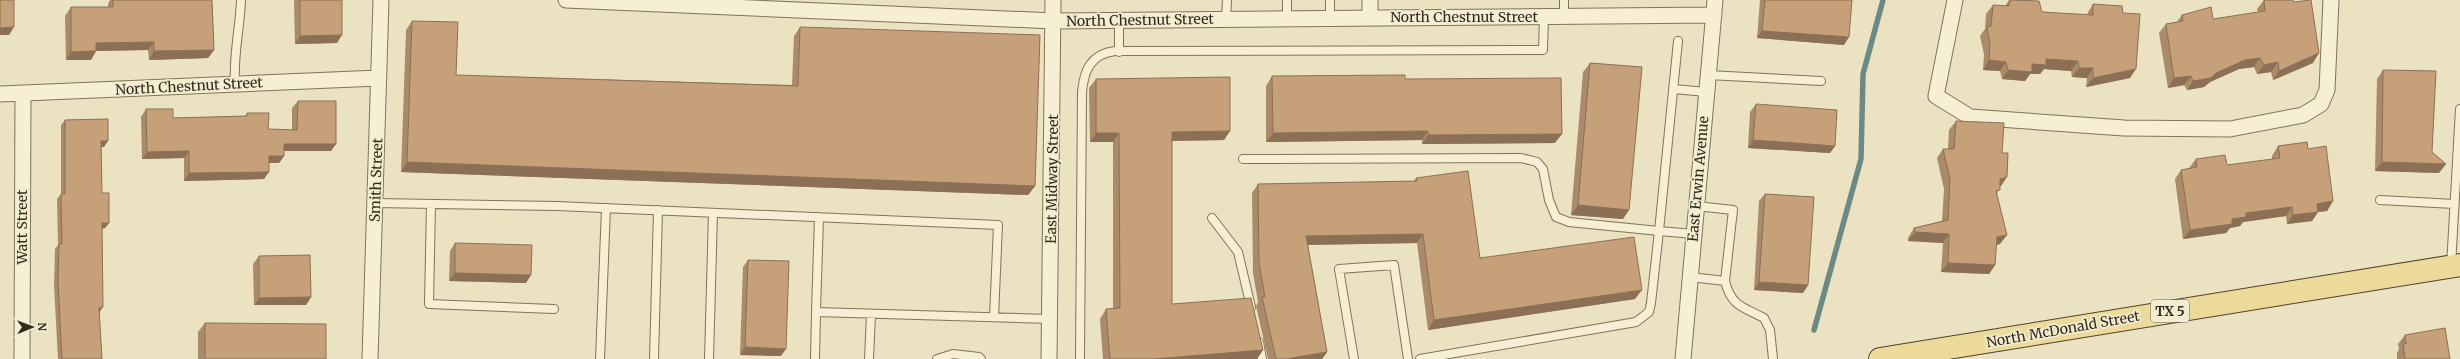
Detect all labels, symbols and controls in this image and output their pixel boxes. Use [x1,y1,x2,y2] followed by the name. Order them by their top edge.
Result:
[1390,8,1538,26] street label: North Chestnut Street
[1066,10,1215,30] street label: North Chestnut Street
[115,73,264,99] street label: North Chestnut Street
[1042,113,1062,244] street label: East Midway Street
[1684,115,1712,243] street label: East Erwin Avenue
[366,137,386,222] street label: Smith Street
[13,189,31,266] street label: Watt Street
[2151,300,2189,322] road number: TX 5
[12,307,52,347] north arrow
[1985,307,2142,351] street label: North McDonald Street
[35,322,49,332] text: N

